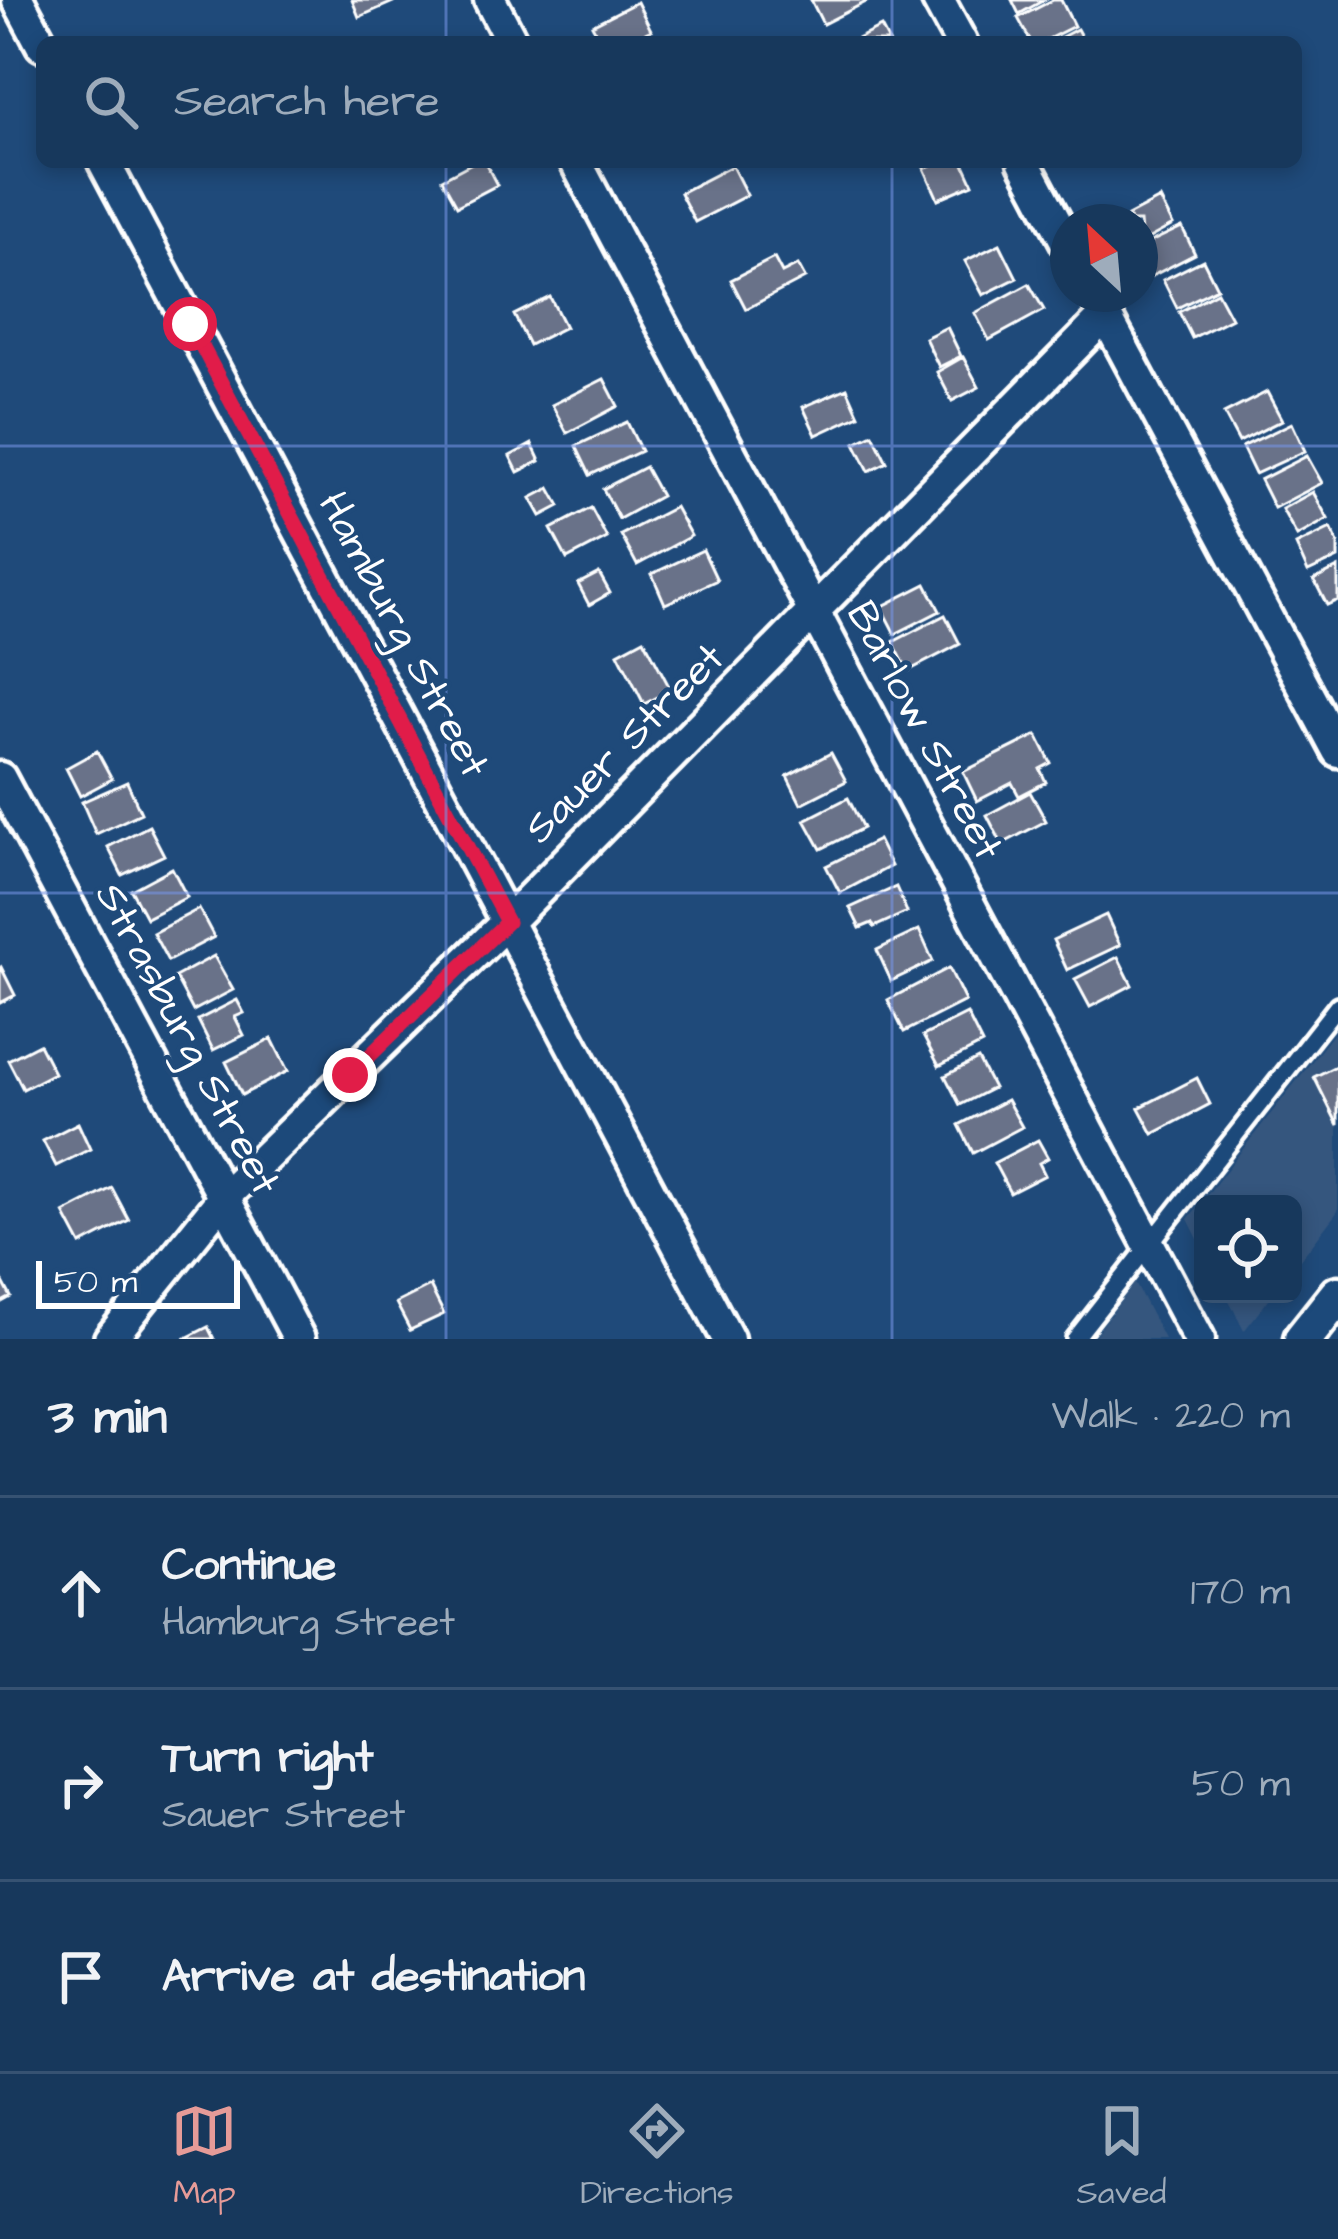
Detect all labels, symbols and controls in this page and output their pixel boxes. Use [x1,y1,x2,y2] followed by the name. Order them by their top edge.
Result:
[36,36,1302,168] search box
[78,69,144,135] icon: search
[174,71,440,133] text: Search here
[1050,204,1158,312] north arrow
[163,297,217,351] route start
[303,482,503,788] street label: Hamburg Street
[831,592,1017,870] street label: Barlow Street
[512,631,738,857] street label: Sauer Street
[80,873,294,1205] street label: Strasburg Street
[323,1048,377,1102] route end
[1194,1195,1302,1303] map controls
[1194,1195,1302,1303] button: locate
[36,1255,240,1308] scale bar
[54,1259,137,1305] text: 50 m
[48,1382,167,1453] text: 3 min
[1051,1390,1290,1444] text: Walk · 220 m
[162,1535,336,1597] text: Continue
[48,1560,114,1626] icon: ahead
[1190,1566,1290,1620] text: 170 m
[162,1597,455,1651] text: Hamburg Street
[162,1727,374,1789] text: Turn right
[48,1752,114,1818] icon: right
[1192,1758,1290,1812] text: 50 m
[162,1789,405,1843] text: Sauer Street
[48,1944,114,2010] icon: arrive
[162,1946,585,2008] text: Arrive at destination
[171,2098,237,2216] tab: Map
[580,2098,734,2216] tab: Directions
[1077,2098,1167,2216] tab: Saved

